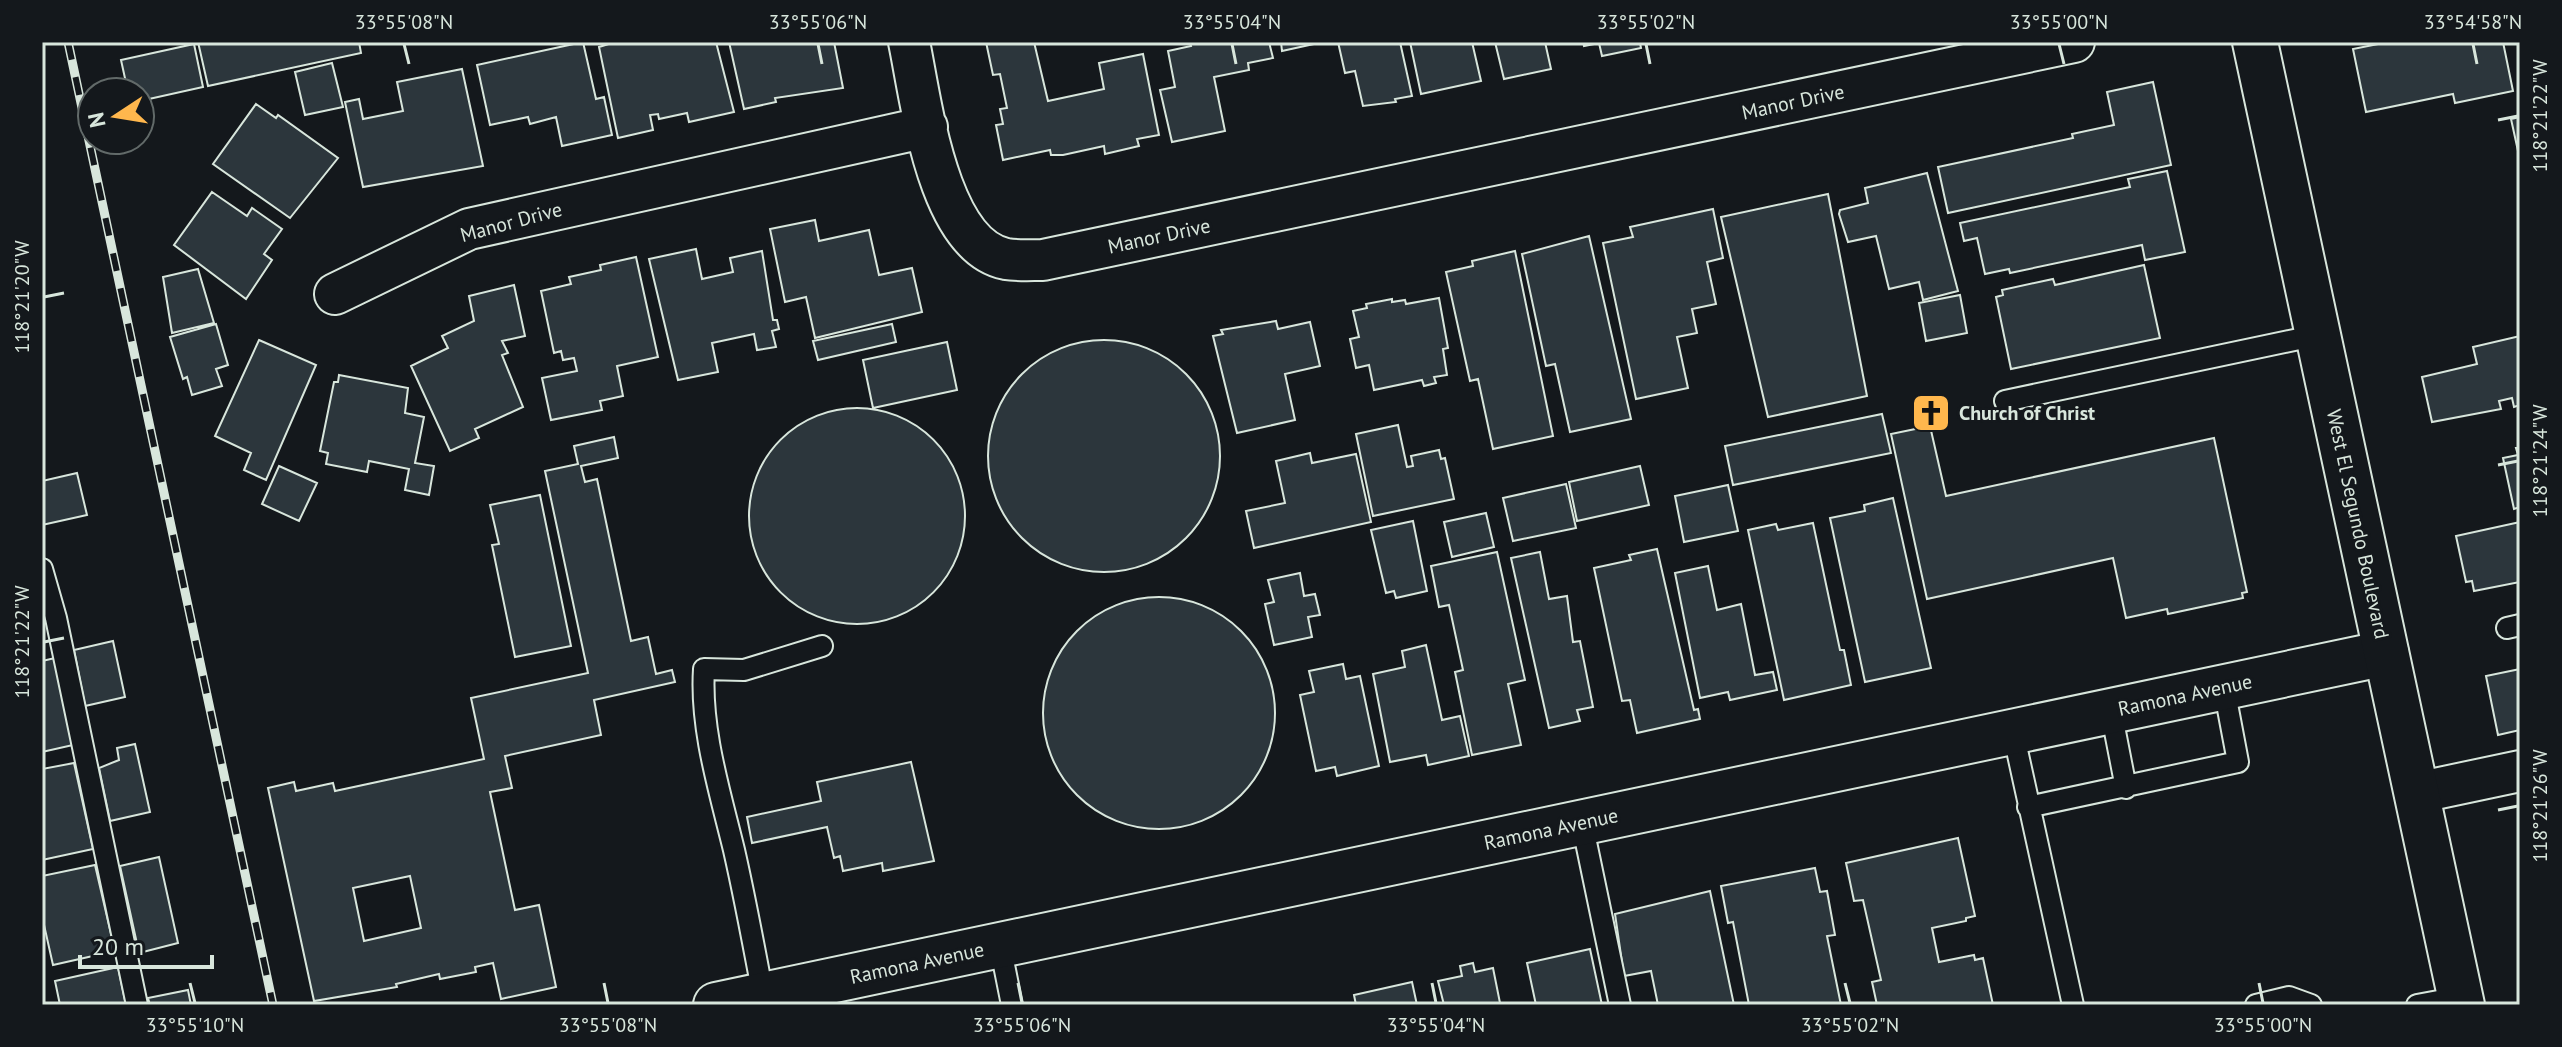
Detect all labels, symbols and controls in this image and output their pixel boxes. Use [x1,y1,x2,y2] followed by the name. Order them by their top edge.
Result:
[355,9,453,35] text: 33°55'08"N
[769,9,867,35] text: 33°55'06"N
[1183,9,1281,35] text: 33°55'04"N
[1597,9,1695,35] text: 33°55'02"N
[2010,9,2108,35] text: 33°55'00"N
[2424,9,2522,35] text: 33°54'58"N
[2527,59,2553,173] text: 118°21'22"W
[76,76,156,156] north arrow
[1739,78,1847,126] street label: Manor Drive
[81,110,112,130] text: N
[457,196,565,248] street label: Manor Drive
[1105,212,1213,260] street label: Manor Drive
[9,240,35,354] text: 118°21'20"W
[1910,392,1952,434] church icon: Church of Christ
[1959,400,2095,426] place label: Church of Christ
[2527,404,2553,518] text: 118°21'24"W
[2321,407,2395,641] street label: West El Segundo Boulevard
[9,585,35,699] text: 118°21'22"W
[2115,668,2255,722] street label: Ramona Avenue
[2527,749,2553,863] text: 118°21'26"W
[1481,802,1621,856] street label: Ramona Avenue
[80,919,212,969] scale bar
[92,931,144,962] text: 20 m
[847,936,987,990] street label: Ramona Avenue
[146,1012,244,1038] text: 33°55'10"N
[559,1012,657,1038] text: 33°55'08"N
[973,1012,1071,1038] text: 33°55'06"N
[1387,1012,1485,1038] text: 33°55'04"N
[1801,1012,1899,1038] text: 33°55'02"N
[2214,1012,2312,1038] text: 33°55'00"N

